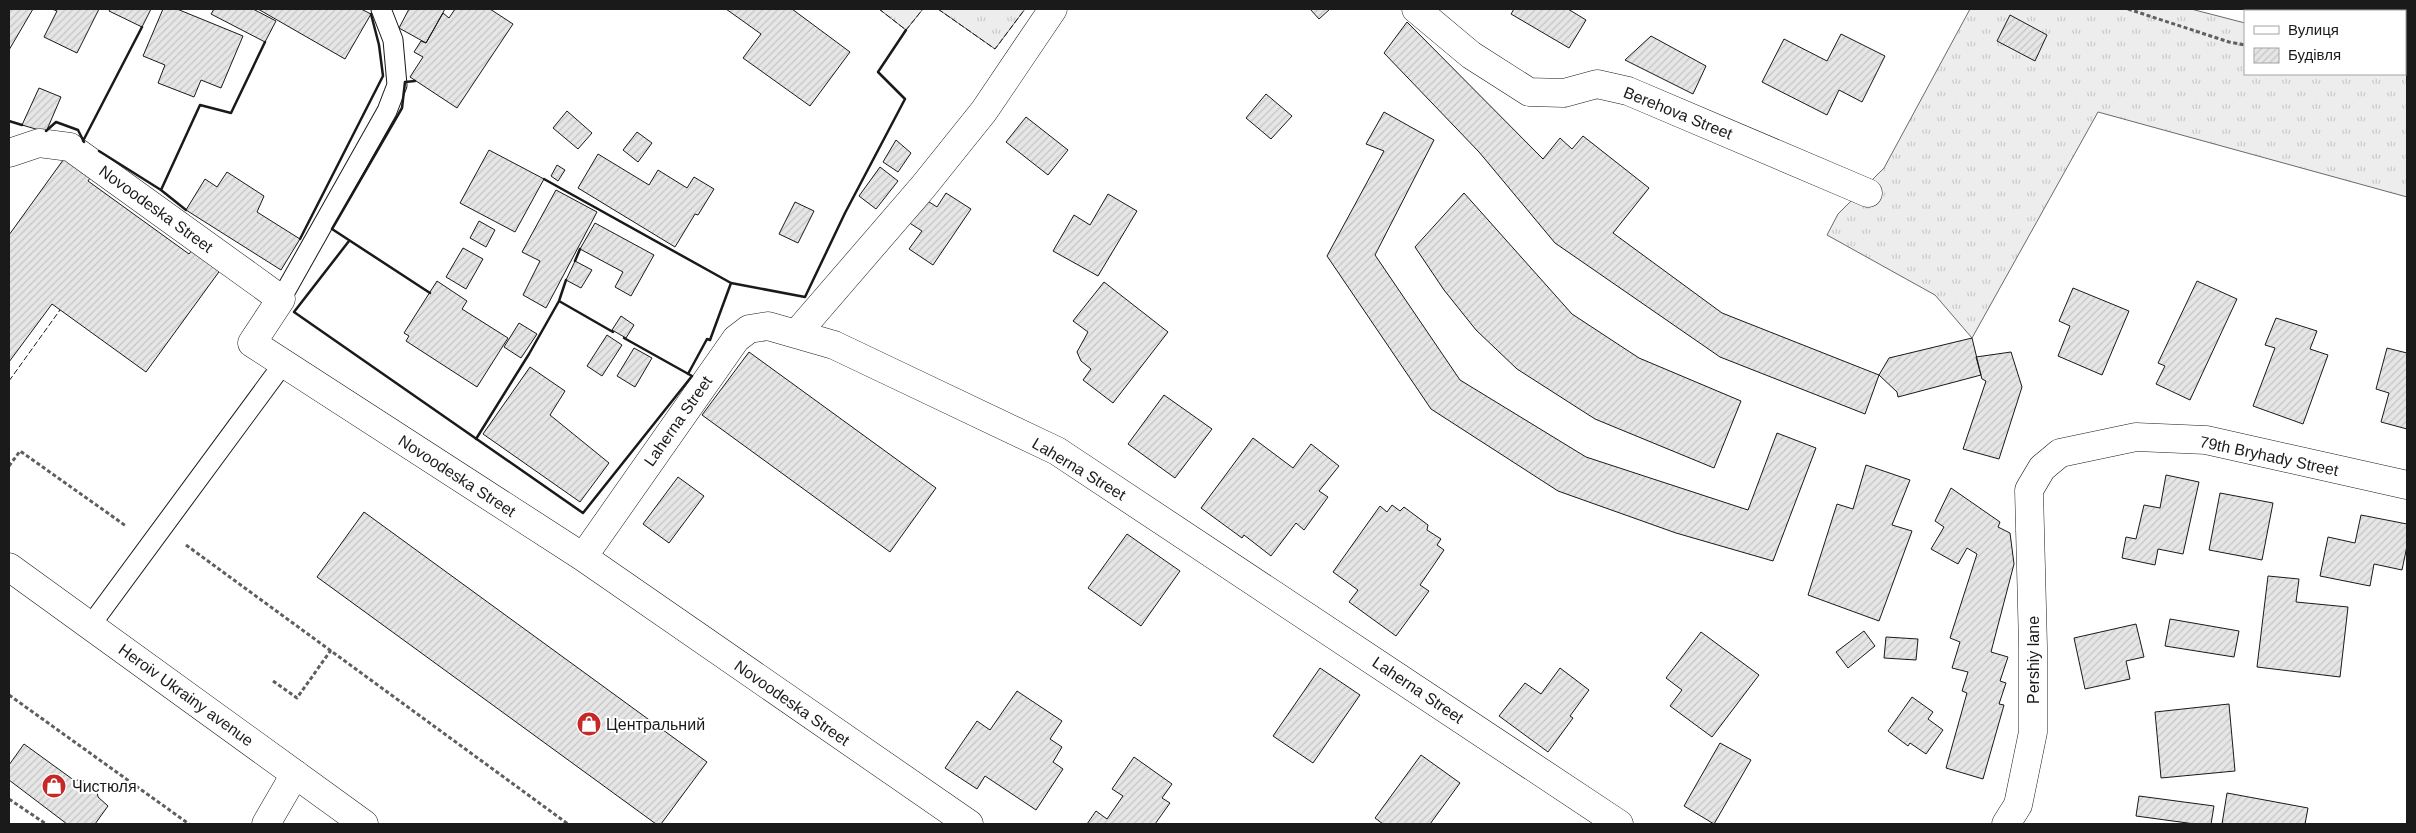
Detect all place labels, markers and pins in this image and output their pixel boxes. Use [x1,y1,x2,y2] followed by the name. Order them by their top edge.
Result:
[576,711,602,737] shop icon: Центральний
[606,716,705,733] place label: Центральний
[41,773,67,799] shop icon: Чистюля
[72,778,137,795] place label: Чистюля

